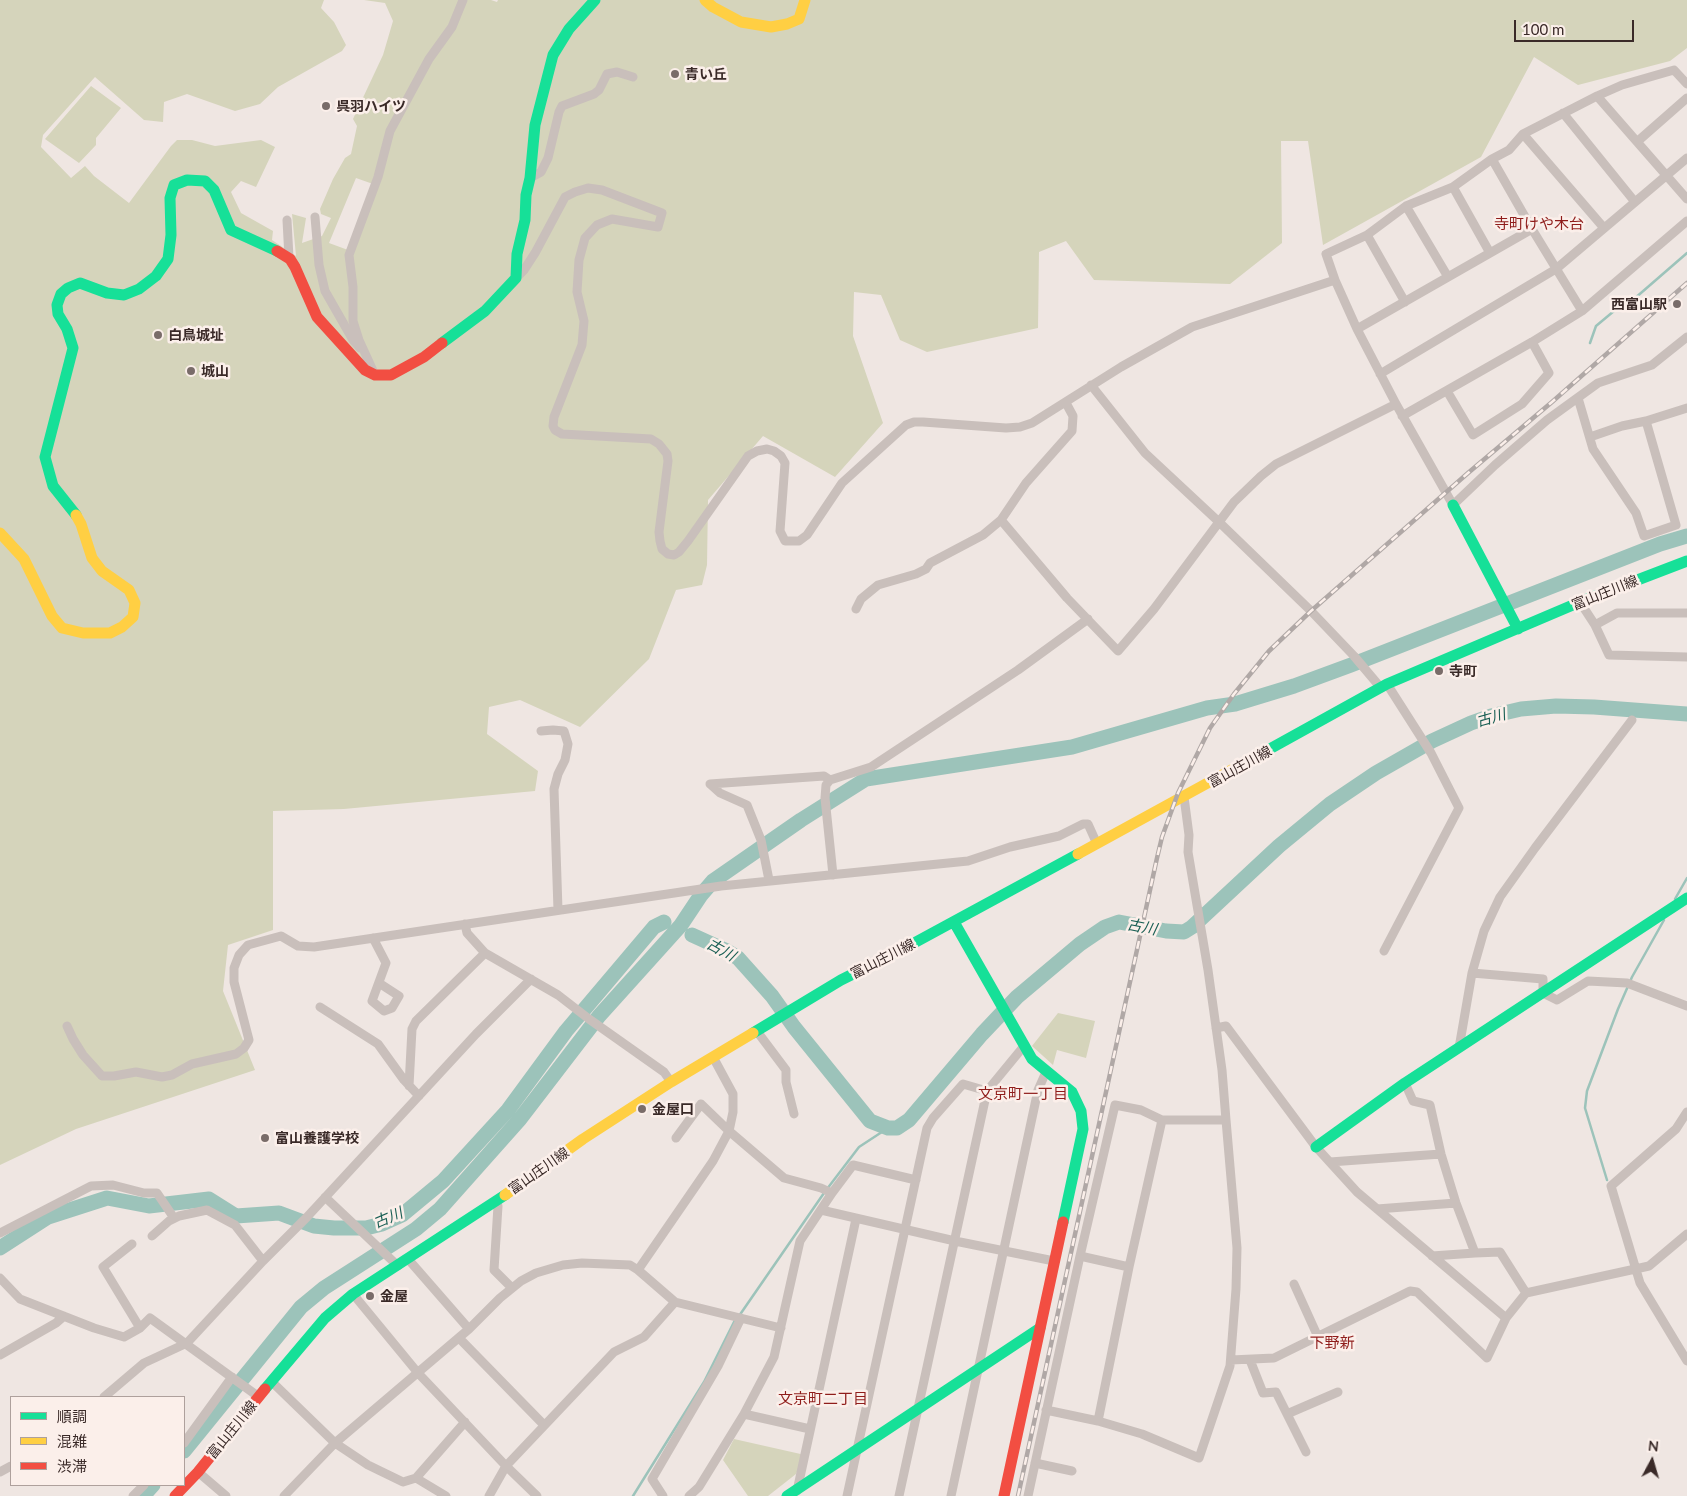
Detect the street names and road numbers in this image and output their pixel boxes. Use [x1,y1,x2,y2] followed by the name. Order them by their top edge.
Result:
[1569,572,1641,614] street label: 富山庄川線
[1205,743,1275,791] street label: 富山庄川線
[848,936,918,982] street label: 富山庄川線
[506,1144,572,1198] street label: 富山庄川線
[203,1398,261,1462] street label: 富山庄川線

